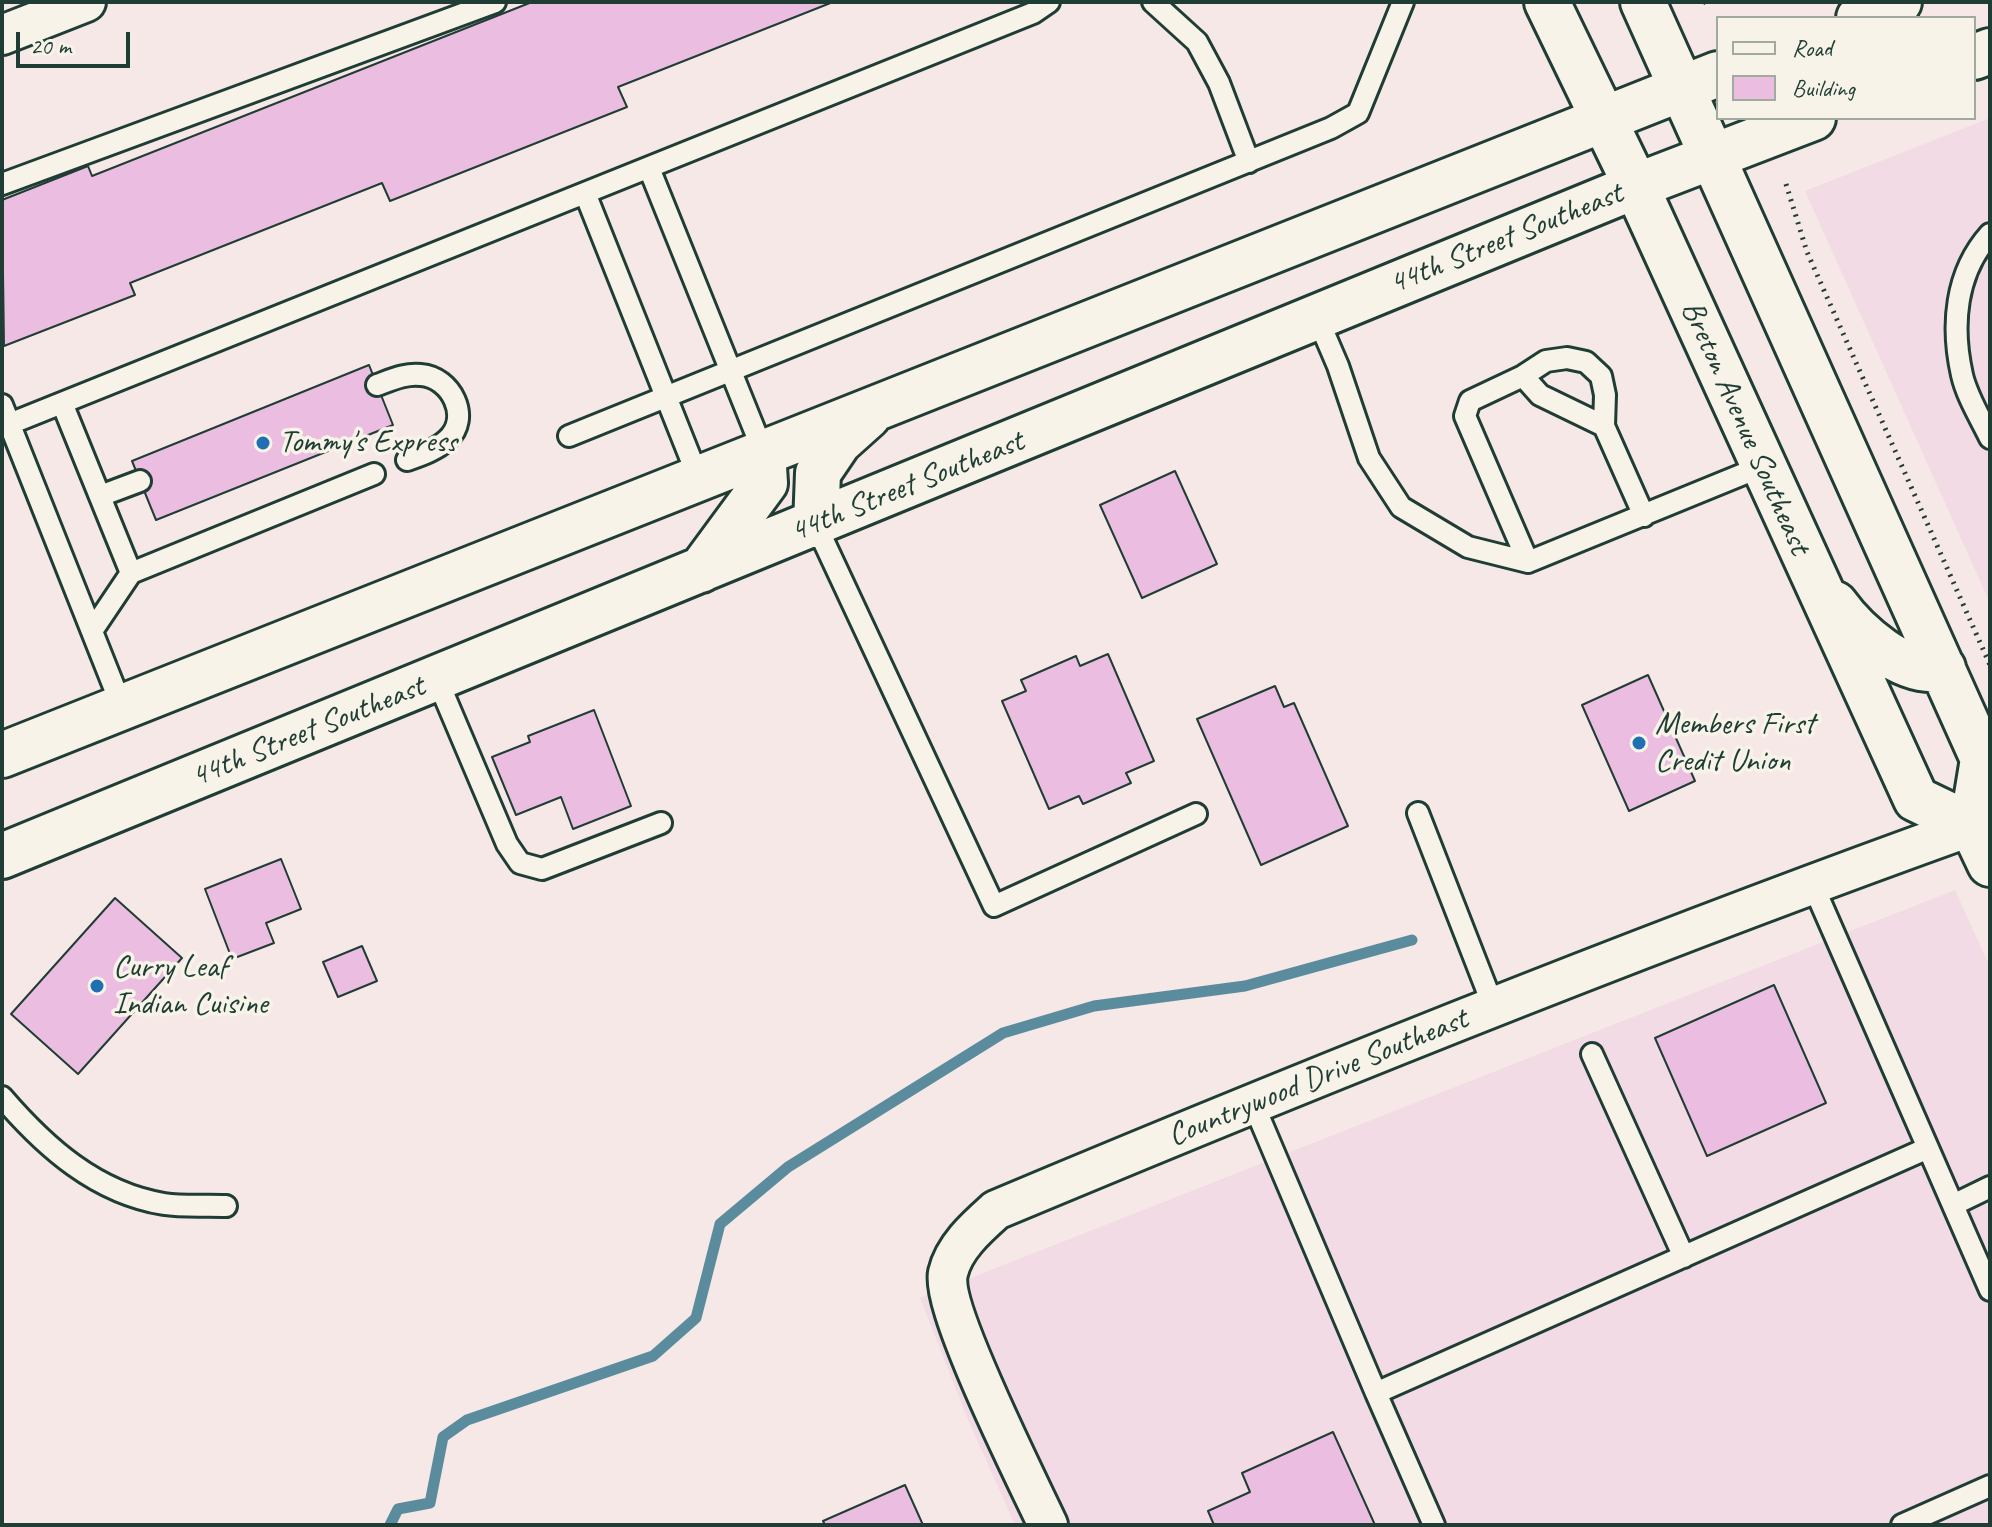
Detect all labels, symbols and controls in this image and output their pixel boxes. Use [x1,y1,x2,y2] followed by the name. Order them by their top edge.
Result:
[20,16,134,66] scale bar
[1716,16,1976,120] legend
[30,31,71,61] text: 20 m
[1792,33,1832,63] text: Road
[1792,73,1855,103] text: Building
[1384,175,1628,303] street label: 44th Street Southeast
[1672,295,1818,561] street label: Breton Avenue Southeast
[785,423,1029,551] street label: 44th Street Southeast
[279,424,457,462] place label: Tommy's Express
[254,434,272,452] marker: Tommy's Express
[186,668,430,796] street label: 44th Street Southeast
[1655,706,1815,781] place label: Members First Credit Union
[1630,734,1648,752] marker: Members First Credit Union
[113,949,268,1024] place label: Curry Leaf Indian Cuisine
[88,977,106,995] marker: Curry Leaf Indian Cuisine
[1163,1000,1473,1156] street label: Countrywood Drive Southeast

